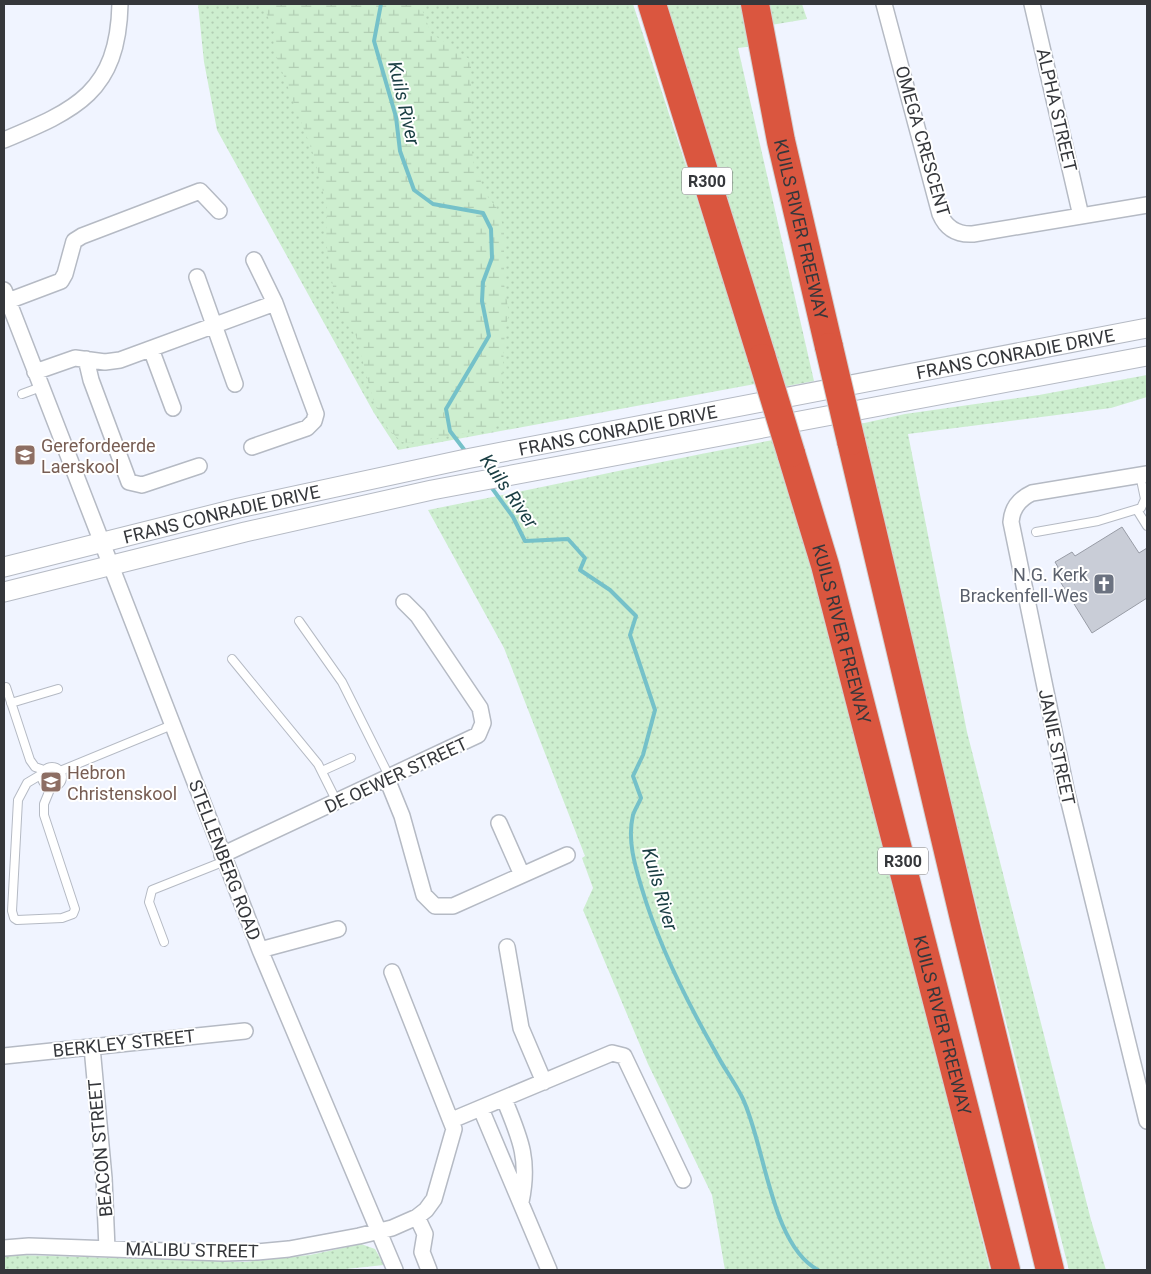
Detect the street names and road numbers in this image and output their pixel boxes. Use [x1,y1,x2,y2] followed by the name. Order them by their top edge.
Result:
[1033,46,1081,174] street label: ALPHA STREET
[891,63,955,219] street label: OMEGA CRESCENT
[770,137,833,322] street label: KUILS RIVER FREEWAY
[682,168,732,195] road number: R300
[914,324,1116,383] street label: FRANS CONRADIE DRIVE
[517,400,719,459] street label: FRANS CONRADIE DRIVE
[121,480,322,547] street label: FRANS CONRADIE DRIVE
[809,541,876,726] street label: KUILS RIVER FREEWAY
[1034,687,1080,807] street label: JANIE STREET
[321,733,471,817] street label: DE OEWER STREET
[185,777,265,943] street label: STELLENBERG ROAD
[878,848,928,874] road number: R300
[910,933,976,1117] street label: KUILS RIVER FREEWAY
[52,1025,196,1061] street label: BERKLEY STREET
[83,1078,116,1218] street label: BEACON STREET
[125,1238,259,1262] street label: MALIBU STREET

